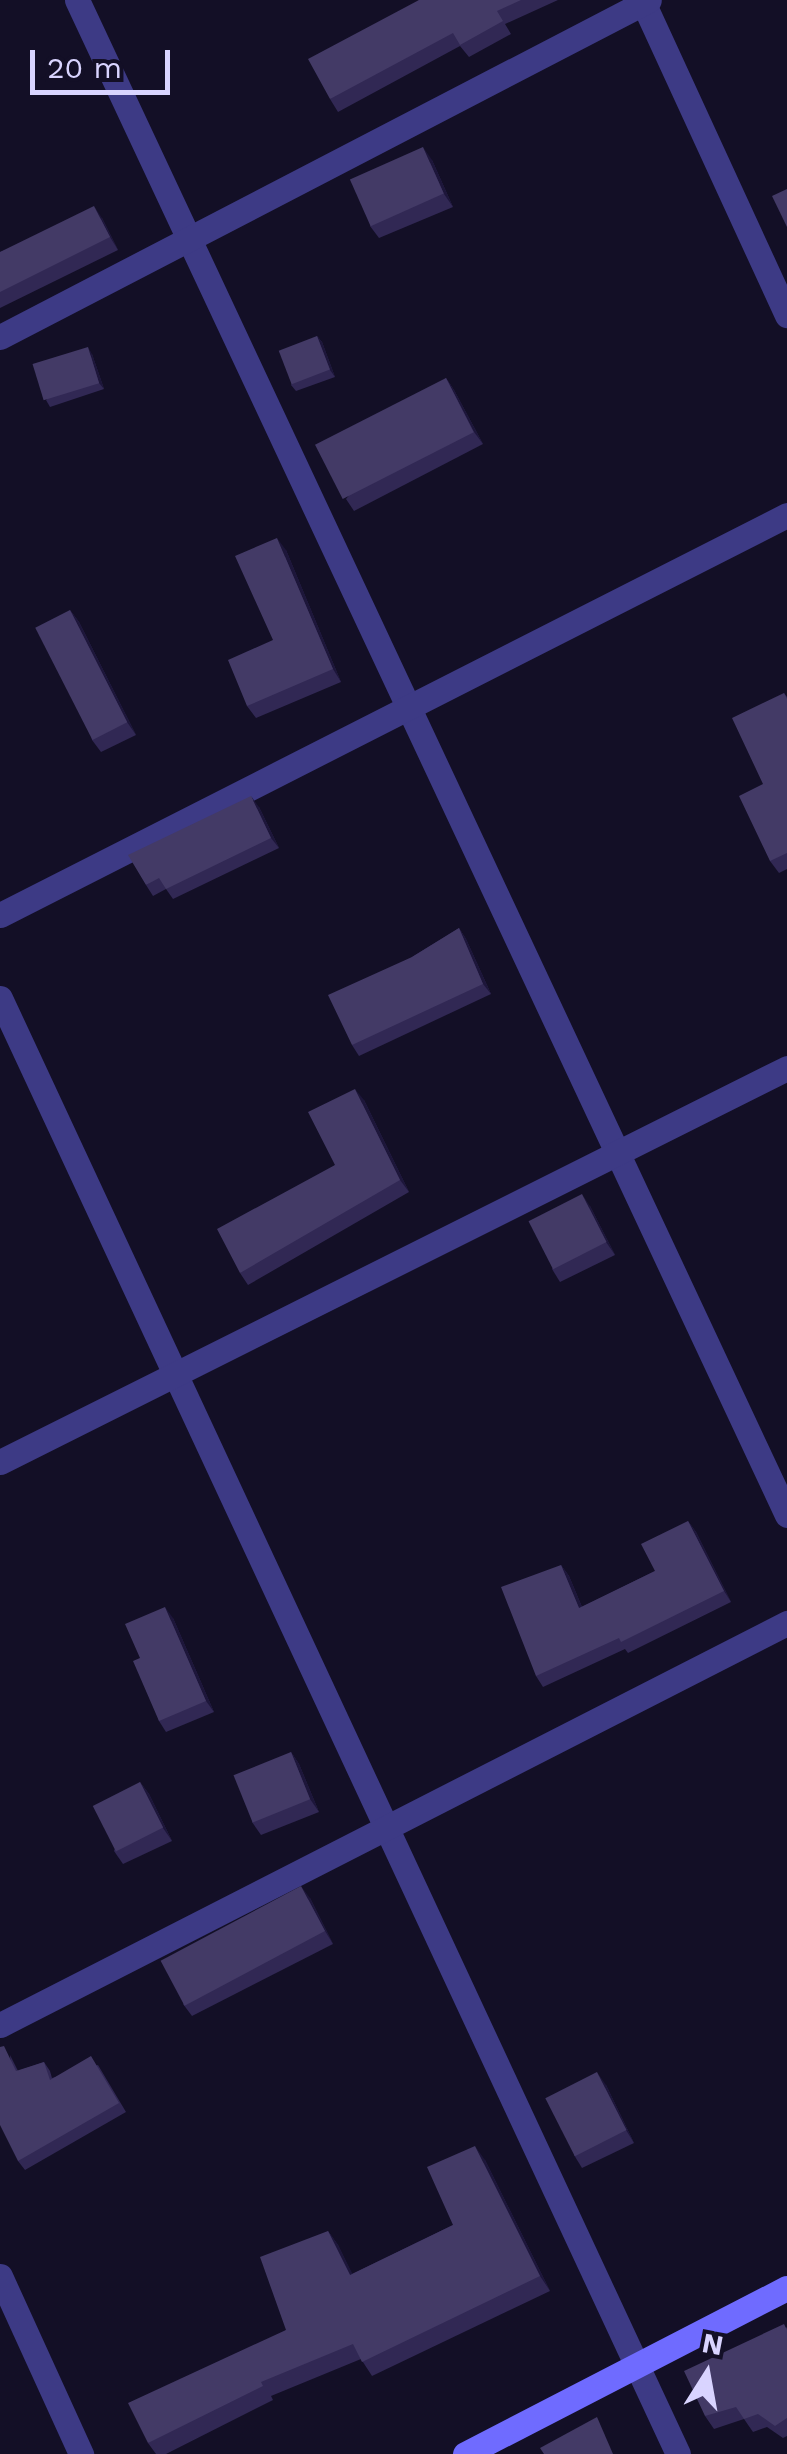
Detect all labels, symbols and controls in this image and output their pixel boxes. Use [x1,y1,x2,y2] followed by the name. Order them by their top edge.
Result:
[35,30,175,92] scale bar
[47,50,122,85] text: 20 m
[657,2324,757,2424] north arrow
[699,2326,726,2362] text: N

